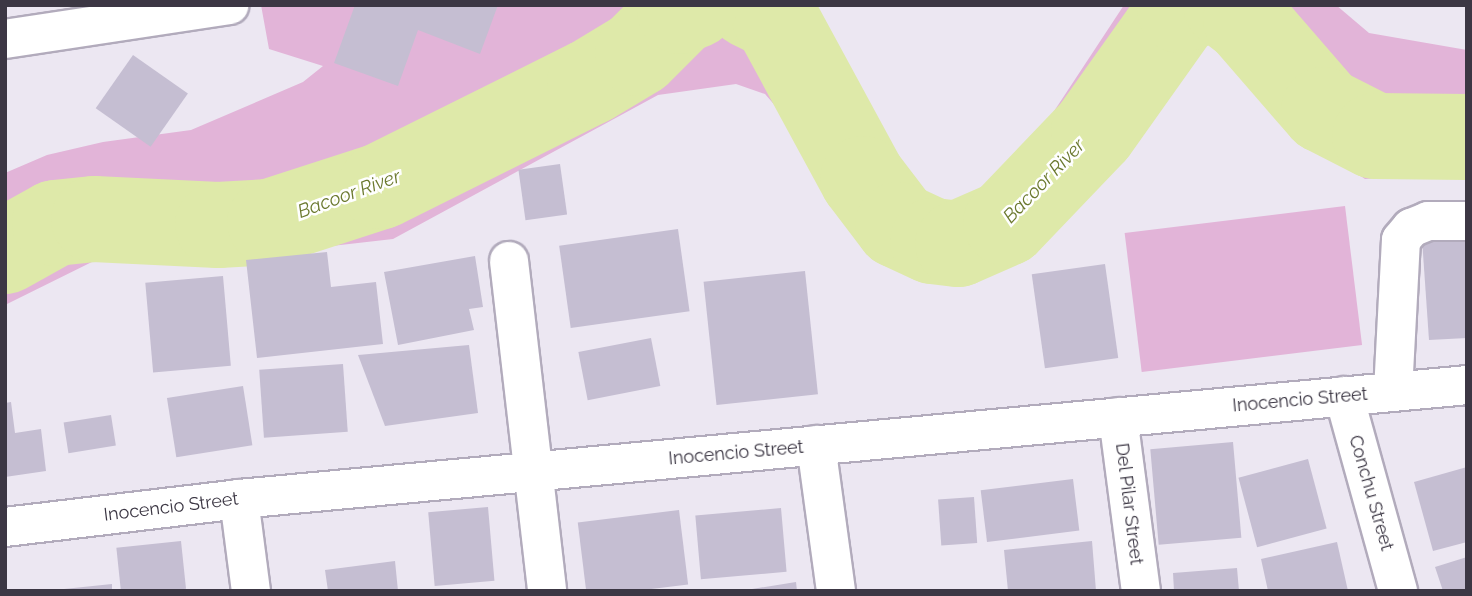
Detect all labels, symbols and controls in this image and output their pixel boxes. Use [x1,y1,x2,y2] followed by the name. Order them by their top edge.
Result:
[998,134,1090,228] water label: Bacoor River
[294,165,404,223] water label: Bacoor River
[1232,383,1368,417] street label: Inocencio Street
[1344,433,1398,553] street label: Conchu Street
[668,436,804,470] street label: Inocencio Street
[1111,441,1147,567] street label: Del Pilar Street
[102,488,240,526] street label: Inocencio Street

